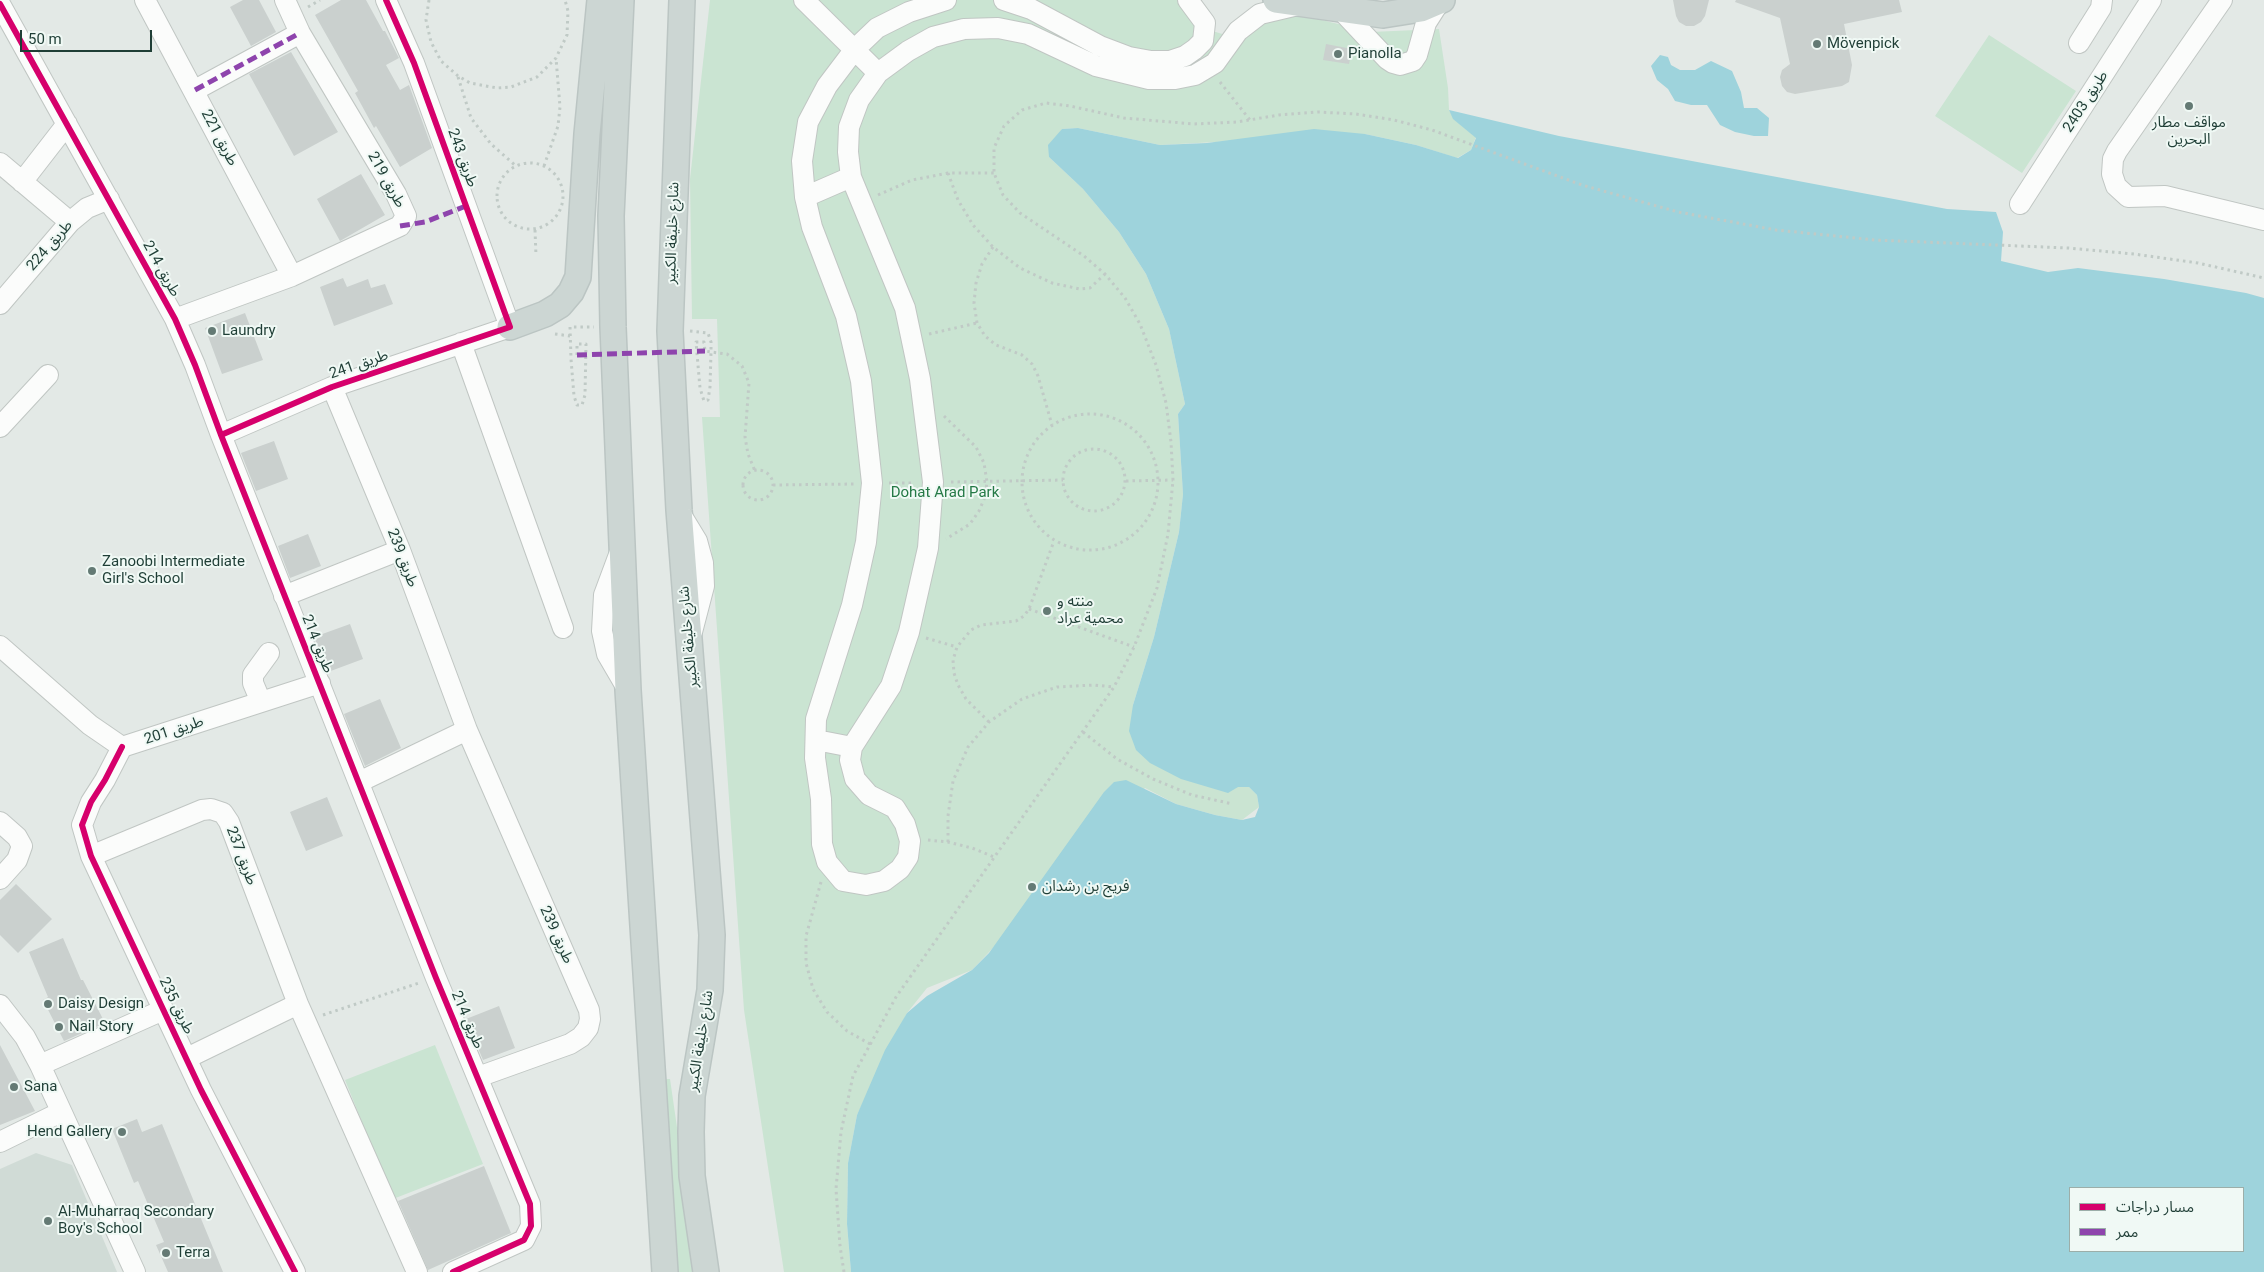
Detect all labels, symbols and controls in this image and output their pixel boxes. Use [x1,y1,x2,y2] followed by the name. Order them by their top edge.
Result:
[22,20,155,52] scale bar
[28,30,62,48] text: 50 m
[1827,35,1899,53] place label: Mövenpick
[1811,38,1823,50] marker: Mövenpick
[1348,45,1402,63] place label: Pianolla
[1332,48,1344,60] marker: Pianolla
[2059,68,2113,136] street label: طريق 2403
[2183,100,2195,112] marker: مواقف مطار البحرين
[197,107,241,169] street label: طريق 221
[2152,114,2226,149] place label: مواقف مطار البحرين
[443,126,481,190] street label: طريق 243
[363,149,409,211] street label: طريق 219
[662,182,684,284] street label: شارع خليفة الكبير
[23,217,77,275] street label: طريق 224
[138,238,184,300] street label: طريق 214
[222,322,276,340] place label: Laundry
[206,325,218,337] marker: Laundry
[327,347,391,383] street label: طريق 241
[891,484,999,502] park label: Dohat Arad Park
[383,526,421,590] street label: طريق 239
[102,553,245,588] place label: Zanoobi Intermediate Girl's School
[86,565,98,577] marker: Zanoobi Intermediate Girl's School
[676,585,702,689] street label: شارع خليفة الكبير
[1057,593,1124,628] place label: منته و محمية عراد
[1041,605,1053,617] marker: منته و محمية عراد
[297,612,337,676] street label: طريق 214
[142,713,206,749] street label: طريق 201
[222,824,260,888] street label: طريق 237
[1042,878,1129,896] place label: فريج بن رشدان
[1026,881,1038,893] marker: فريج بن رشدان
[535,903,577,967] street label: طريق 239
[154,975,198,1037] street label: طريق 235
[447,988,487,1052] street label: طريق 214
[684,989,718,1093] street label: شارع خليفة الكبير
[58,995,144,1013] place label: Daisy Design
[42,998,54,1010] marker: Daisy Design
[69,1018,133,1036] place label: Nail Story
[53,1021,65,1033] marker: Nail Story
[24,1078,58,1096] place label: Sana
[8,1081,20,1093] marker: Sana
[27,1123,112,1141] place label: Hend Gallery
[116,1126,128,1138] marker: Hend Gallery
[2069,1187,2244,1252] legend
[2116,1198,2194,1216] text: مسار دراجات
[58,1203,214,1238] place label: Al-Muharraq Secondary Boy's School
[42,1215,54,1227] marker: Al-Muharraq Secondary Boy's School
[2116,1223,2139,1241] text: ممر
[176,1244,210,1262] place label: Terra
[160,1247,172,1259] marker: Terra

